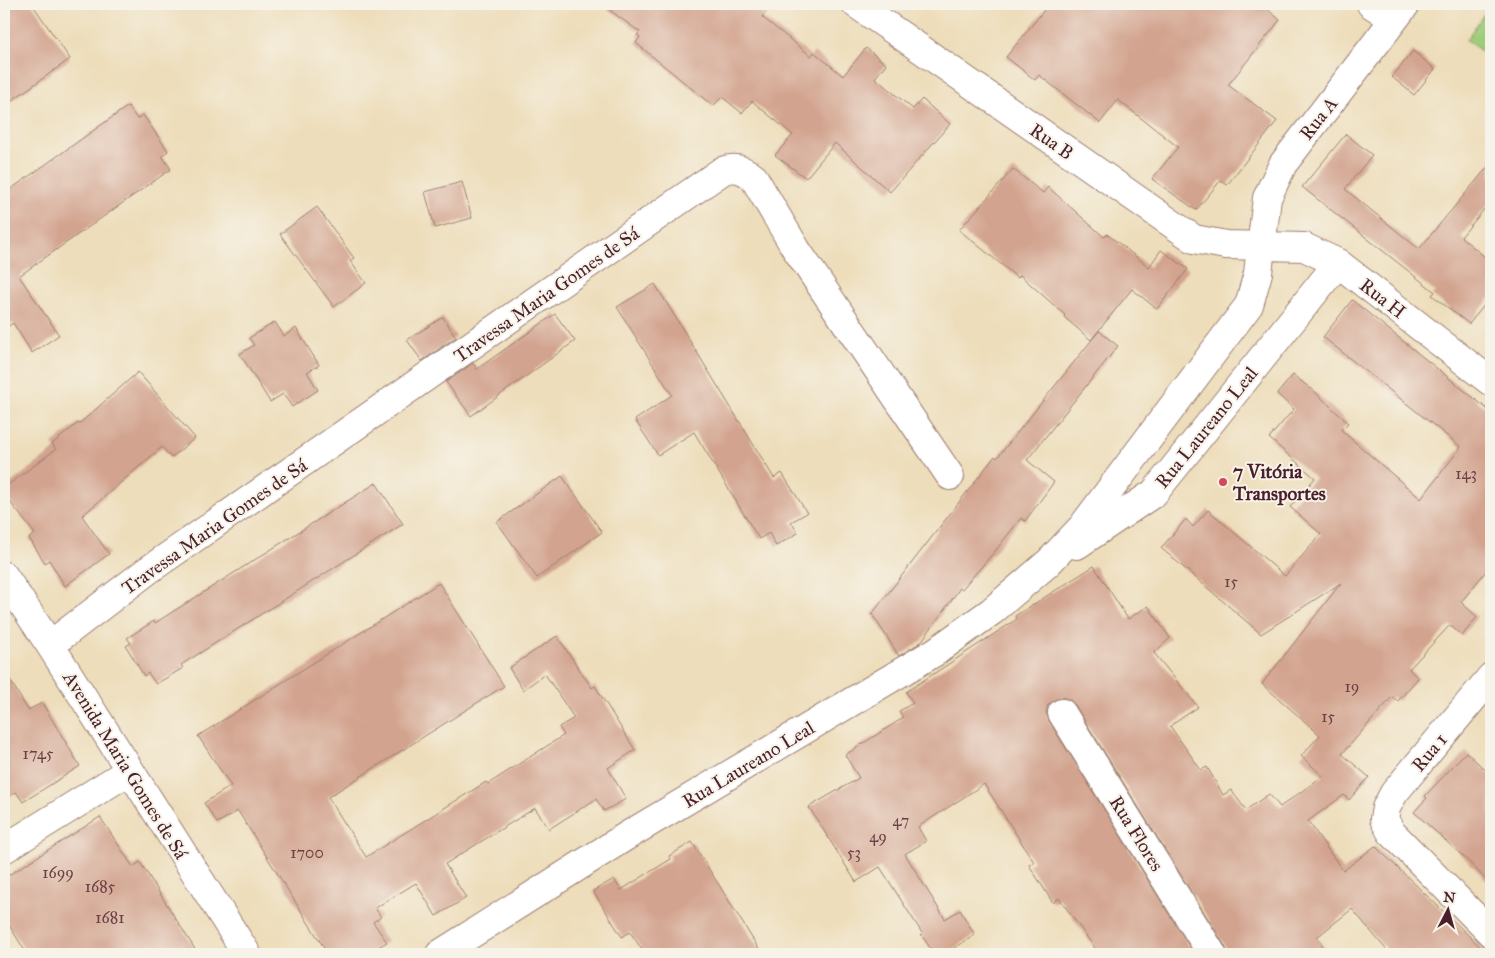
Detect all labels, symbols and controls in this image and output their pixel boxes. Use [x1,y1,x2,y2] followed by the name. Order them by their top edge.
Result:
[1294,92,1342,144] street label: Rua A
[1025,118,1078,165] street label: Rua B
[449,221,644,367] street label: Travessa Maria Gomes de Sá
[1355,273,1410,323] street label: Rua H
[1150,361,1263,493] street label: Rua Laureano Leal
[117,453,312,599] street label: Travessa Maria Gomes de Sá
[1232,460,1326,506] place label: 7 Vitória Transportes
[1455,464,1477,483] house number: 143
[1217,476,1229,488] marker: 7 Vitória Transportes
[1224,572,1238,591] house number: 15
[58,666,193,864] street label: Avenida Maria Gomes de Sá
[1345,677,1359,696] house number: 19
[1321,707,1335,726] house number: 15
[678,716,819,813] street label: Rua Laureano Leal
[1407,728,1452,776] street label: Rua 1
[23,744,54,763] house number: 1745
[1104,791,1169,875] street label: Rua Flores
[893,811,909,830] house number: 47
[869,827,887,846] house number: 49
[290,843,324,862] house number: 1700
[847,843,861,862] house number: 53
[42,863,74,882] house number: 1699
[85,877,116,896] house number: 1685
[1422,886,1472,936] north arrow
[1443,888,1456,907] text: N
[95,908,125,927] house number: 1681

